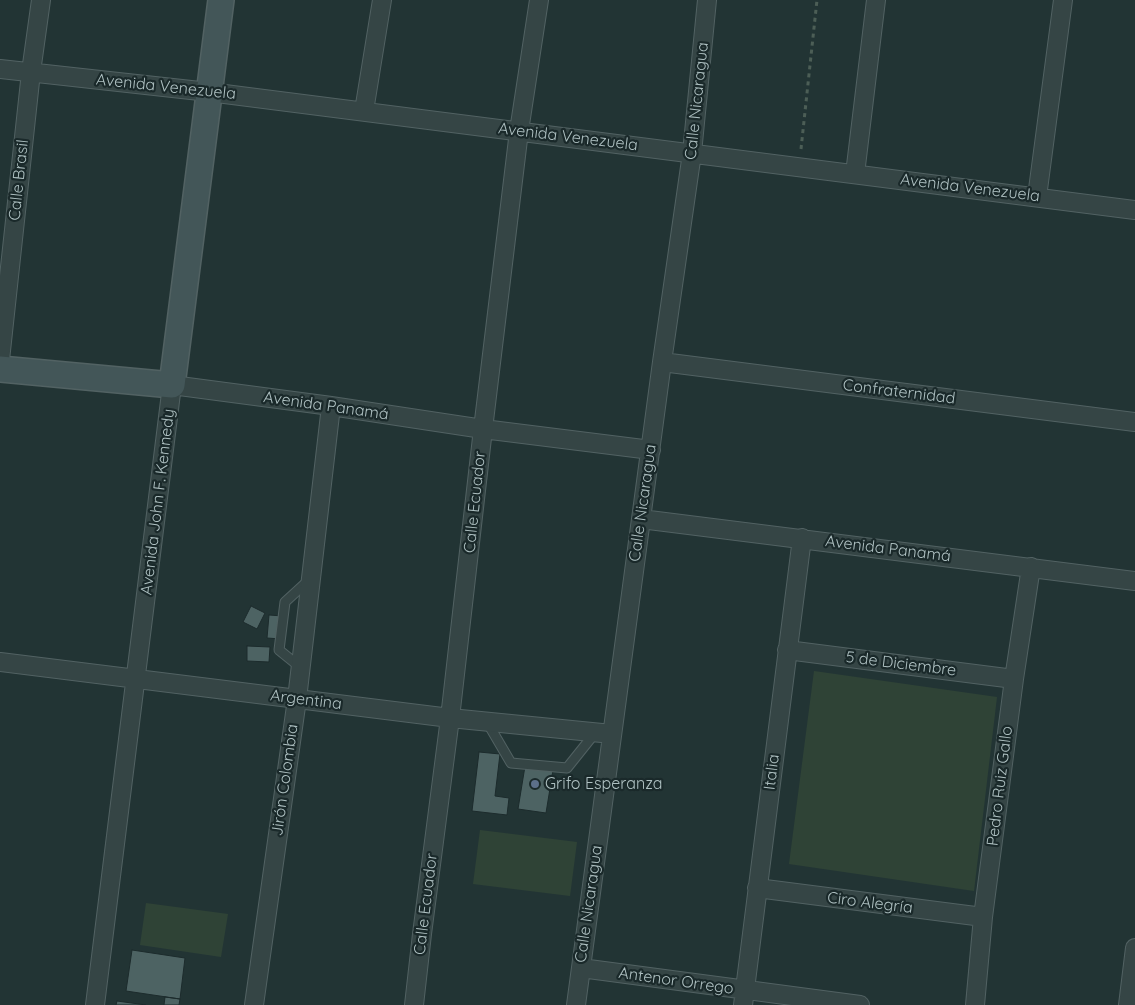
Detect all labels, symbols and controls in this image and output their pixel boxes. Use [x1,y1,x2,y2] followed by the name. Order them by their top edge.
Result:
[681,41,713,161] street label: Calle Nicaragua
[95,70,237,104] street label: Avenida Venezuela
[497,119,639,155] street label: Avenida Venezuela
[5,138,33,222] street label: Calle Brasil
[899,170,1041,206] street label: Avenida Venezuela
[842,376,956,408] street label: Confraternidad
[262,388,390,424] street label: Avenida Panamá
[137,408,179,596] street label: Avenida John F. Kennedy
[625,443,661,563] street label: Calle Nicaragua
[460,450,490,554] street label: Calle Ecuador
[824,532,952,566] street label: Avenida Panamá
[845,648,957,680] street label: 5 de Diciembre
[269,686,343,714] street label: Argentina
[268,723,302,837] street label: Jirón Colombia
[983,725,1017,847] street label: Pedro Ruiz Gallo
[760,753,784,791] street label: Italia
[545,774,662,794] place label: Grifo Esperanza
[529,778,541,790] marker: Grifo Esperanza
[571,844,607,964] street label: Calle Nicaragua
[410,852,442,956] street label: Calle Ecuador
[826,888,914,918] street label: Ciro Alegría
[617,963,735,999] street label: Antenor Orrego

